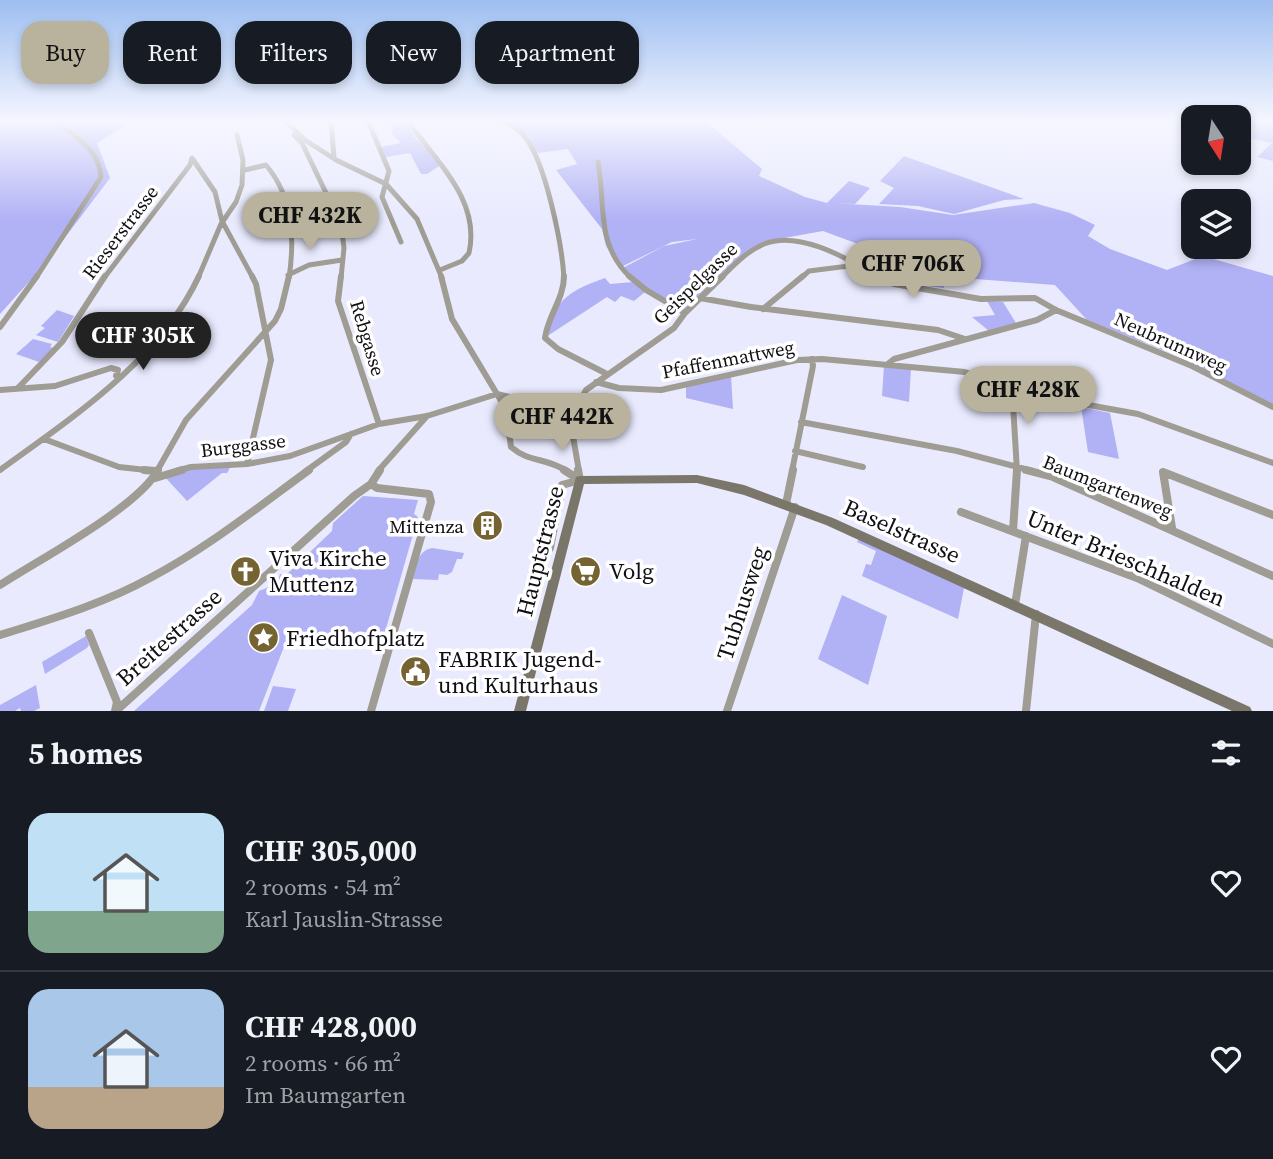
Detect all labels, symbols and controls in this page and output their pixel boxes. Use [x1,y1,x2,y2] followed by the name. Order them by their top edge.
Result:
[21,21,109,84] chip: Buy
[123,21,221,84] chip: Rent
[235,21,352,84] chip: Filters
[366,21,461,84] chip: New
[475,21,639,84] chip: Apartment
[1181,105,1251,175] north arrow
[1181,105,1251,259] map controls
[76,180,164,284] street label: Rieserstrasse
[1181,189,1251,259] button: layers
[238,192,382,252] pin: CHF 432K
[258,199,362,231] text: CHF 432K
[647,236,743,330] street label: Geispelgasse
[841,240,985,300] pin: CHF 706K
[861,247,965,279] text: CHF 706K
[344,297,392,379] street label: Rebgasse
[1111,306,1232,378] street label: Neubrunnweg
[71,312,215,372] pin: CHF 305K
[91,319,195,351] text: CHF 305K
[660,333,796,385] street label: Pfaffenmattweg
[956,366,1100,426] pin: CHF 428K
[976,373,1080,405] text: CHF 428K
[490,393,634,453] pin: CHF 442K
[510,400,614,432] text: CHF 442K
[199,427,287,463] street label: Burggasse
[1039,448,1177,524] street label: Baumgartenweg
[508,482,572,620] street label: Hauptstrasse
[838,491,966,571] street label: Baselstrasse
[1022,502,1230,614] street label: Unter Brieschhalden
[470,509,504,543] building icon: Mittenza
[389,513,464,539] place label: Mittenza
[269,542,387,600] place label: Viva Kirche Muttenz
[709,542,775,664] street label: Tubhusweg
[229,554,263,588] church icon: Viva Kirche Muttenz
[569,554,603,588] supermarket icon: Volg
[609,555,654,587] place label: Volg
[109,581,229,693] street label: Breitestrasse
[246,621,280,655] place icon: Friedhofplatz
[286,622,424,654] place label: Friedhofplatz
[438,643,602,701] place label: FABRIK Jugend- und Kulturhaus
[398,655,432,689] public building icon: FABRIK Jugend- und Kulturhaus
[28,733,143,774] text: 5 homes
[1207,734,1245,772] icon: filters
[245,830,417,871] text: CHF 305,000
[84,841,168,925] icon: home
[1207,864,1245,902] icon: heart
[245,871,401,903] text: 2 rooms · 54 m²
[245,903,443,935] text: Karl Jauslin-Strasse
[245,1006,417,1047] text: CHF 428,000
[84,1017,168,1101] icon: home
[1207,1040,1245,1078] icon: heart
[245,1047,401,1079] text: 2 rooms · 66 m²
[245,1079,406,1111] text: Im Baumgarten

